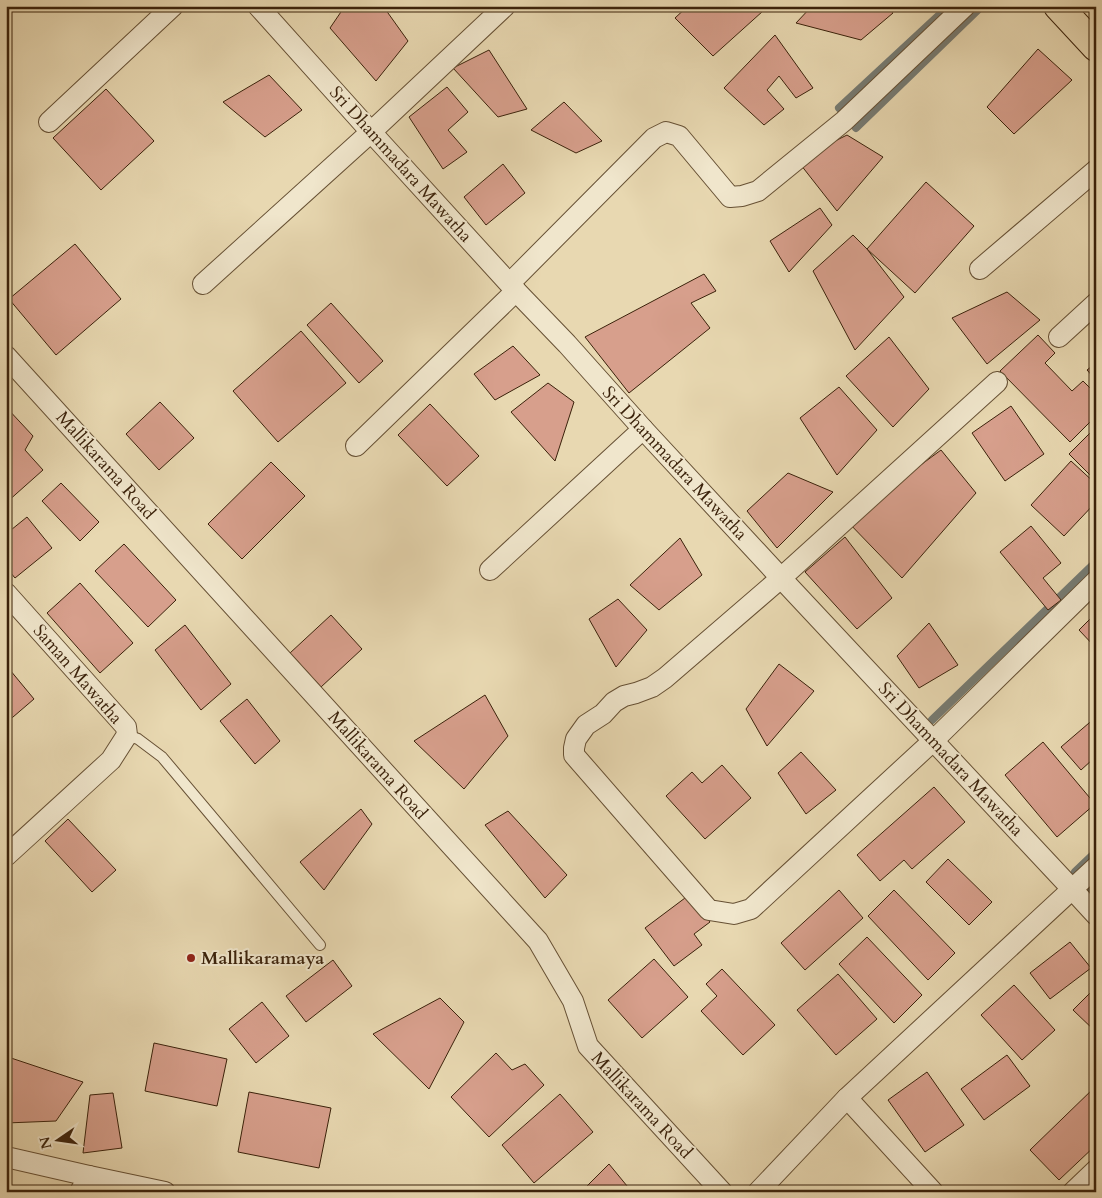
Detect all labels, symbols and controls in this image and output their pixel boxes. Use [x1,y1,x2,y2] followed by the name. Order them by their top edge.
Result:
[323,81,478,248] street label: Sri Dhammadara Mawatha
[596,381,753,546] street label: Sri Dhammadara Mawatha
[50,406,161,525] street label: Mallikarama Road
[27,619,128,730] street label: Saman Mawatha
[872,677,1029,842] street label: Sri Dhammadara Mawatha
[322,706,433,825] street label: Mallikarama Road
[201,946,324,971] place label: Mallikaramaya
[185,952,197,964] marker: Mallikaramaya
[585,1046,698,1165] street label: Mallikarama Road
[32,1116,82,1166] north arrow
[35,1135,56,1151] text: N

